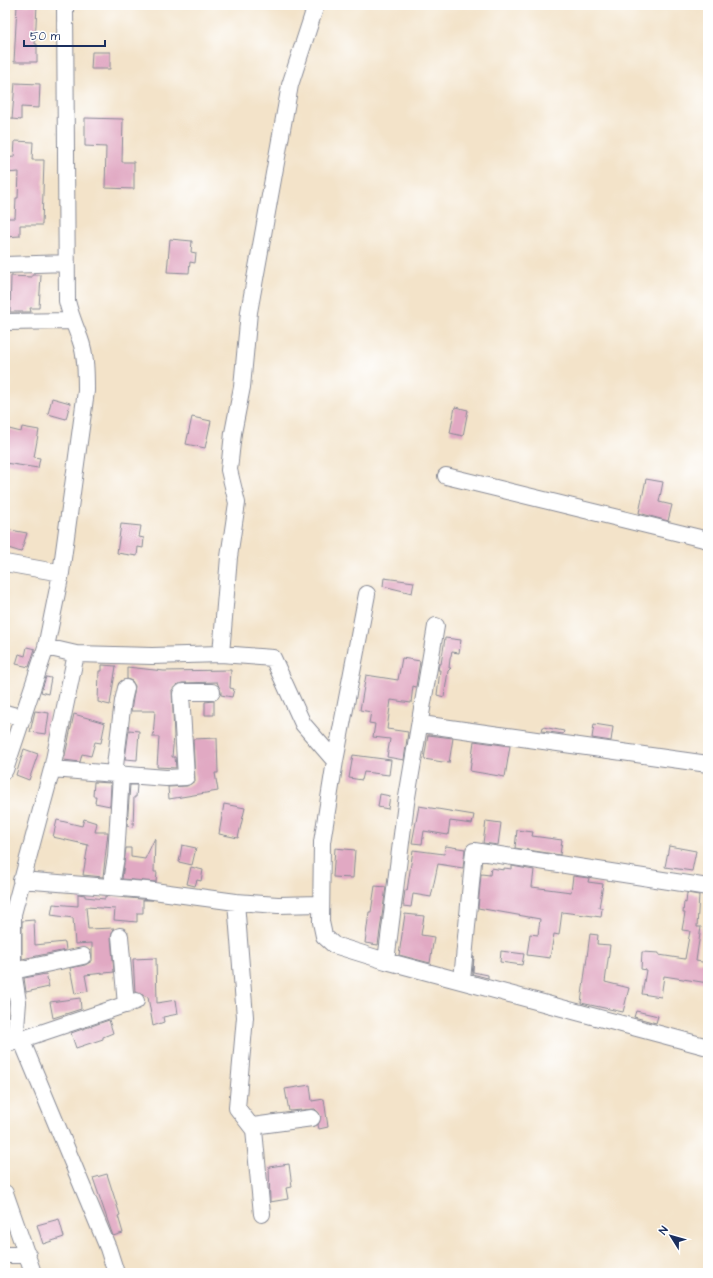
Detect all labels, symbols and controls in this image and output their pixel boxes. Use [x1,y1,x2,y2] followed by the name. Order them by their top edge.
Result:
[24,22,105,48] scale bar
[30,28,61,45] text: 50 m
[651,1216,691,1256] north arrow
[655,1223,672,1238] text: N

